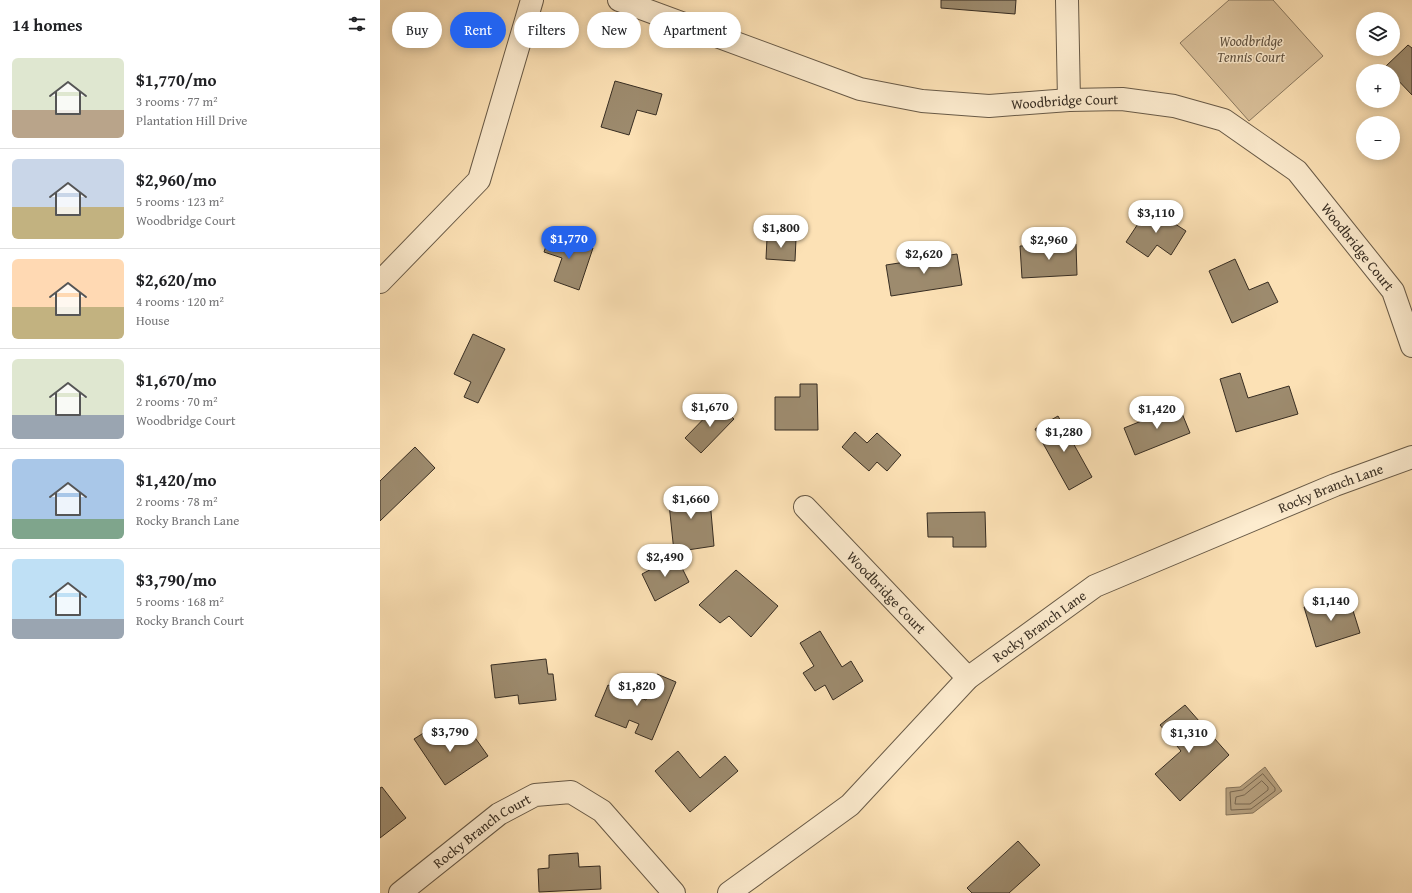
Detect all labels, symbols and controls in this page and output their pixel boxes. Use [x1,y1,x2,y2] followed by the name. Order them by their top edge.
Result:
[12,12,83,37] text: 14 homes
[392,12,442,48] chip: Buy
[450,12,506,48] chip: Rent
[514,12,579,48] chip: Filters
[587,12,641,48] chip: New
[649,12,741,48] chip: Apartment
[1356,12,1400,160] map controls
[1356,12,1400,56] button: layers
[346,13,368,35] icon: filters
[1217,31,1285,67] park label: Woodbridge Tennis Court
[1356,64,1400,108] button: +
[136,67,217,92] text: $1,770/mo
[44,74,92,122] icon: home
[1010,89,1118,114] street label: Woodbridge Court
[136,92,218,111] text: 3 rooms · 77 m²
[136,111,247,130] text: Plantation Hill Drive
[1356,116,1400,160] button: −
[136,167,217,192] text: $2,960/mo
[44,175,92,223] icon: home
[136,192,224,211] text: 5 rooms · 123 m²
[1316,199,1399,295] street label: Woodbridge Court
[1123,200,1189,234] pin: $3,110
[1137,203,1175,222] text: $3,110
[136,211,236,230] text: Woodbridge Court
[748,215,814,249] pin: $1,800
[762,218,800,237] text: $1,800
[536,226,602,260] pin: $1,770
[1016,227,1082,261] pin: $2,960
[550,229,588,248] text: $1,770
[1030,230,1068,249] text: $2,960
[891,241,957,275] pin: $2,620
[905,244,943,263] text: $2,620
[136,267,217,292] text: $2,620/mo
[44,275,92,323] icon: home
[136,292,224,311] text: 4 rooms · 120 m²
[136,311,170,330] text: House
[136,367,217,392] text: $1,670/mo
[44,375,92,423] icon: home
[136,392,218,411] text: 2 rooms · 70 m²
[677,394,743,428] pin: $1,670
[1124,396,1190,430] pin: $1,420
[691,397,729,416] text: $1,670
[1138,399,1176,418] text: $1,420
[136,411,236,430] text: Woodbridge Court
[1031,419,1097,453] pin: $1,280
[1045,422,1083,441] text: $1,280
[1275,458,1386,518] street label: Rocky Branch Lane
[136,467,217,492] text: $1,420/mo
[44,475,92,523] icon: home
[658,486,724,520] pin: $1,660
[672,489,710,508] text: $1,660
[136,492,218,511] text: 2 rooms · 78 m²
[136,511,239,530] text: Rocky Branch Lane
[632,544,698,578] pin: $2,490
[646,547,684,566] text: $2,490
[842,547,931,638] street label: Woodbridge Court
[136,567,217,592] text: $3,790/mo
[44,575,92,623] icon: home
[988,585,1091,667] street label: Rocky Branch Lane
[1298,588,1364,622] pin: $1,140
[1312,591,1350,610] text: $1,140
[136,592,224,611] text: 5 rooms · 168 m²
[136,611,244,630] text: Rocky Branch Court
[604,673,670,707] pin: $1,820
[618,676,656,695] text: $1,820
[417,719,483,753] pin: $3,790
[1156,720,1222,754] pin: $1,310
[431,722,469,741] text: $3,790
[1170,723,1208,742] text: $1,310
[429,789,534,873] street label: Rocky Branch Court

